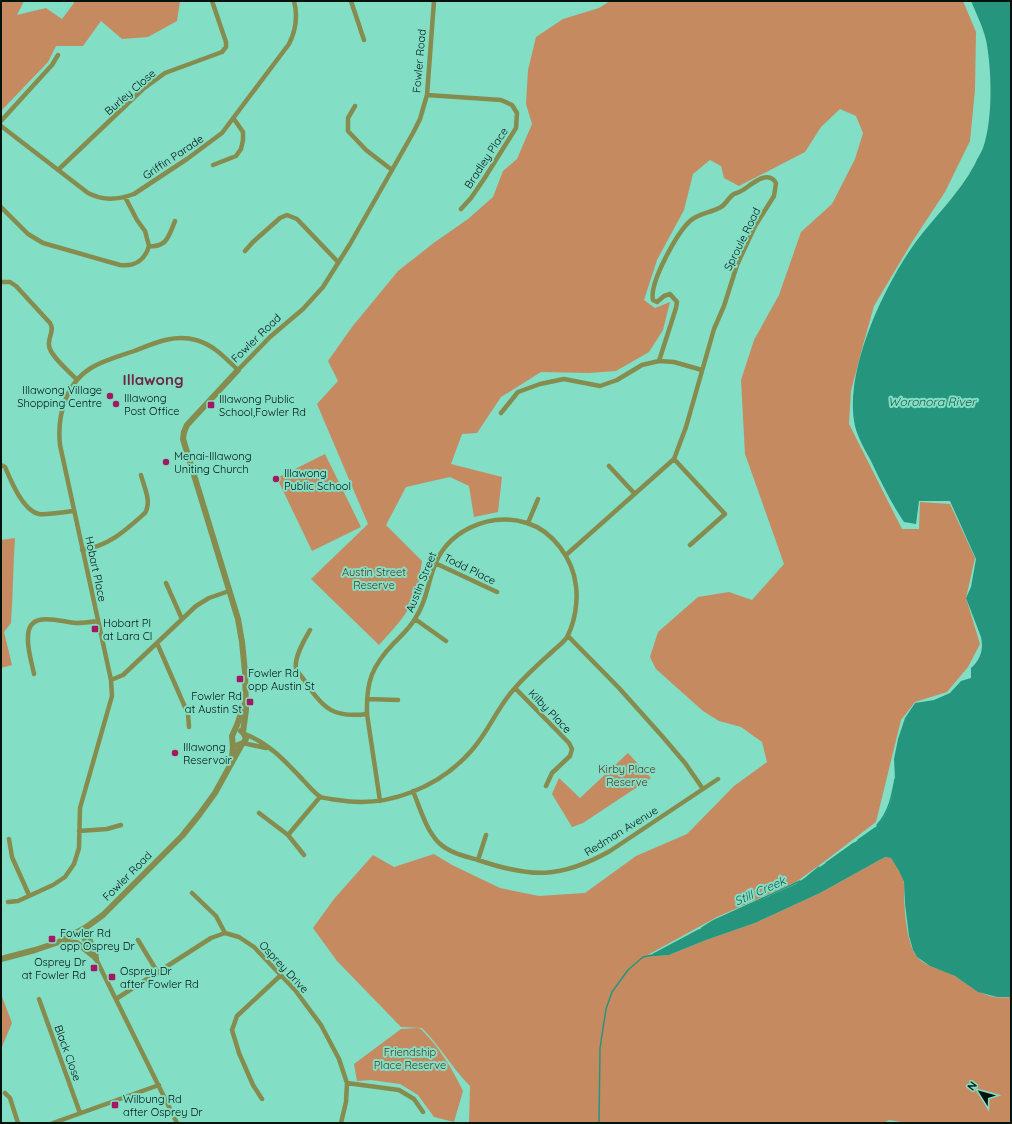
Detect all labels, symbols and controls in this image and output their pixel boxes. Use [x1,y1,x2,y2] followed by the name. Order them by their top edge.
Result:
[409,28,429,94] street label: Fowler Road
[102,66,158,118] street label: Burley Close
[461,125,511,191] street label: Bradley Place
[140,131,206,183] street label: Griffin Parade
[721,205,763,273] street label: Sproule Road
[228,311,284,365] street label: Fowler Road
[123,370,183,389] district label: Illawong
[17,383,102,410] place label: Illawong Village Shopping Centre
[105,391,115,401] marker: Illawong Village Shopping Centre
[124,391,180,418] place label: Illawong Post Office
[219,392,306,419] place label: Illawong Public School,Fowler Rd
[888,394,977,409] water label: Woronora River
[111,399,121,409] marker: Illawong Post Office
[206,400,216,410] marker: Illawong Public School,Fowler Rd
[174,449,252,476] place label: Menai-Illawong Uniting Church
[161,457,171,467] marker: Menai-Illawong Uniting Church
[284,466,351,493] place label: Illawong Public School
[271,474,281,484] marker: Illawong Public School
[82,535,110,603] street label: Hobart Place
[403,549,440,614] street label: Austin Street
[442,550,498,588] street label: Todd Place
[342,565,406,592] park label: Austin Street Reserve
[103,616,152,643] place label: Hobart Pl at Lara Cl
[90,624,100,634] marker: Hobart Pl at Lara Cl
[248,666,315,693] place label: Fowler Rd opp Austin St
[235,674,245,684] marker: Fowler Rd opp Austin St
[526,686,574,736] street label: Kilby Place
[185,689,242,716] place label: Fowler Rd at Austin St
[245,697,255,707] marker: Fowler Rd at Austin St
[183,740,232,767] place label: Illawong Reservoir
[170,748,180,758] marker: Illawong Reservoir
[598,762,656,789] park label: Kirby Place Reserve
[582,803,660,859] street label: Redman Avenue
[99,848,155,904] street label: Fowler Road
[732,872,789,908] water label: Still Creek
[60,926,136,953] place label: Fowler Rd opp Osprey Dr
[47,934,57,944] marker: Fowler Rd opp Osprey Dr
[256,938,312,996] street label: Osprey Drive
[22,955,87,982] place label: Osprey Dr at Fowler Rd
[89,963,99,973] marker: Osprey Dr at Fowler Rd
[120,964,199,991] place label: Osprey Dr after Fowler Rd
[107,972,117,982] marker: Osprey Dr after Fowler Rd
[51,1023,85,1083] street label: Black Close
[374,1045,446,1072] park label: Friendship Place Reserve
[960,1072,1000,1112] north arrow
[964,1079,980,1093] text: N
[123,1092,203,1119] place label: Wilbung Rd after Osprey Dr
[110,1100,120,1110] marker: Wilbung Rd after Osprey Dr

